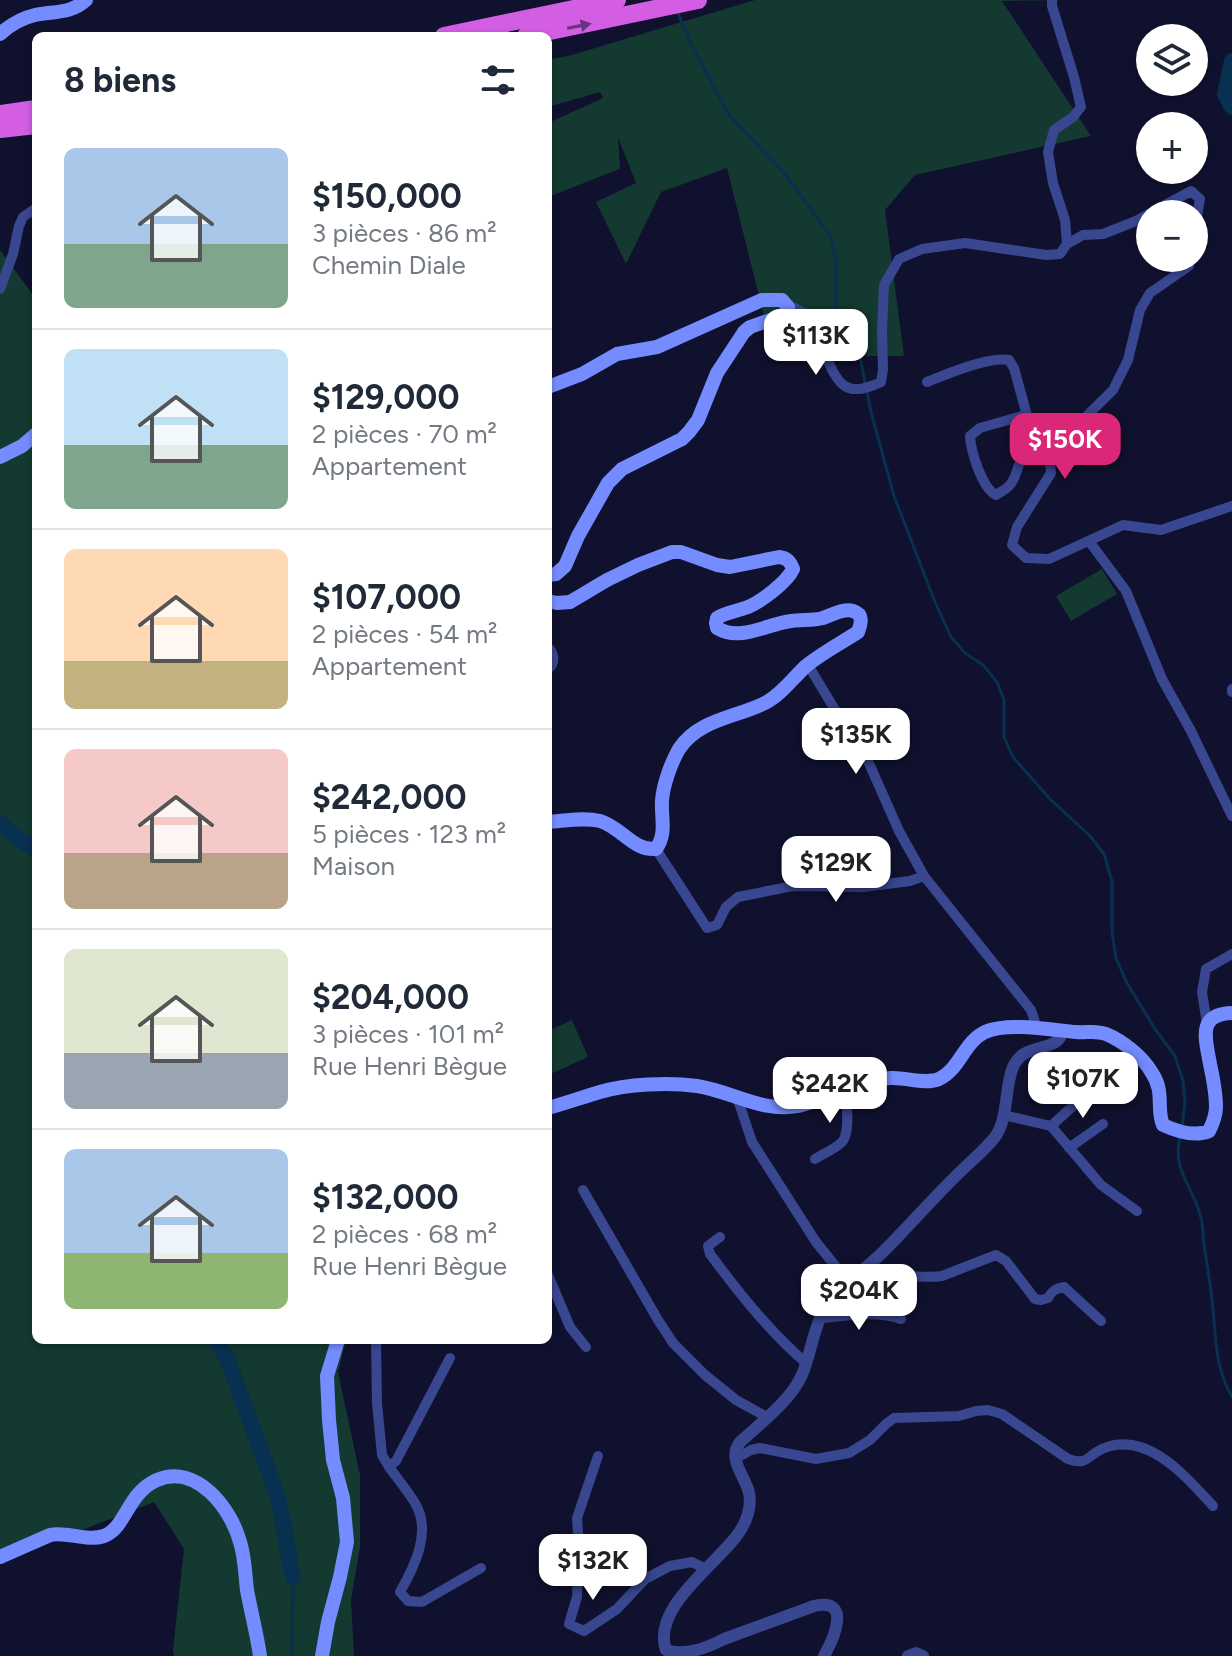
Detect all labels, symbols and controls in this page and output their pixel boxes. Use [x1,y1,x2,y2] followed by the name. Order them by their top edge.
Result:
[567,19,592,31] one-way arrow
[1136,24,1208,272] map controls
[1136,24,1208,96] button: layers
[476,58,520,102] icon: filters
[64,60,176,101] text: 8 biens
[1136,112,1208,184] button: +
[312,176,462,217] text: $150,000
[128,180,224,276] icon: home
[1136,200,1208,272] button: −
[312,217,497,249] text: 3 pièces · 86 m²
[312,249,466,281] text: Chemin Diale
[760,309,872,377] pin: $113K
[782,319,850,351] text: $113K
[312,377,459,418] text: $129,000
[128,381,224,477] icon: home
[1009,413,1121,481] pin: $150K
[312,418,497,450] text: 2 pièces · 70 m²
[1028,423,1102,455] text: $150K
[312,450,467,482] text: Appartement
[312,577,461,618] text: $107,000
[128,581,224,677] icon: home
[312,618,497,650] text: 2 pièces · 54 m²
[312,650,467,682] text: Appartement
[800,708,912,776] pin: $135K
[820,718,892,750] text: $135K
[312,777,467,818] text: $242,000
[128,781,224,877] icon: home
[312,818,506,850] text: 5 pièces · 123 m²
[780,836,892,904] pin: $129K
[800,846,872,878] text: $129K
[312,850,395,882] text: Maison
[312,977,469,1018] text: $204,000
[128,981,224,1077] icon: home
[312,1018,504,1050] text: 3 pièces · 101 m²
[312,1050,507,1082] text: Rue Henri Bègue
[1027,1052,1139,1120] pin: $107K
[774,1057,886,1125] pin: $242K
[1046,1062,1120,1094] text: $107K
[791,1067,869,1099] text: $242K
[312,1177,459,1218] text: $132,000
[128,1181,224,1277] icon: home
[312,1218,497,1250] text: 2 pièces · 68 m²
[312,1250,507,1282] text: Rue Henri Bègue
[803,1264,915,1332] pin: $204K
[819,1274,899,1306] text: $204K
[537,1534,649,1602] pin: $132K
[557,1544,629,1576] text: $132K

